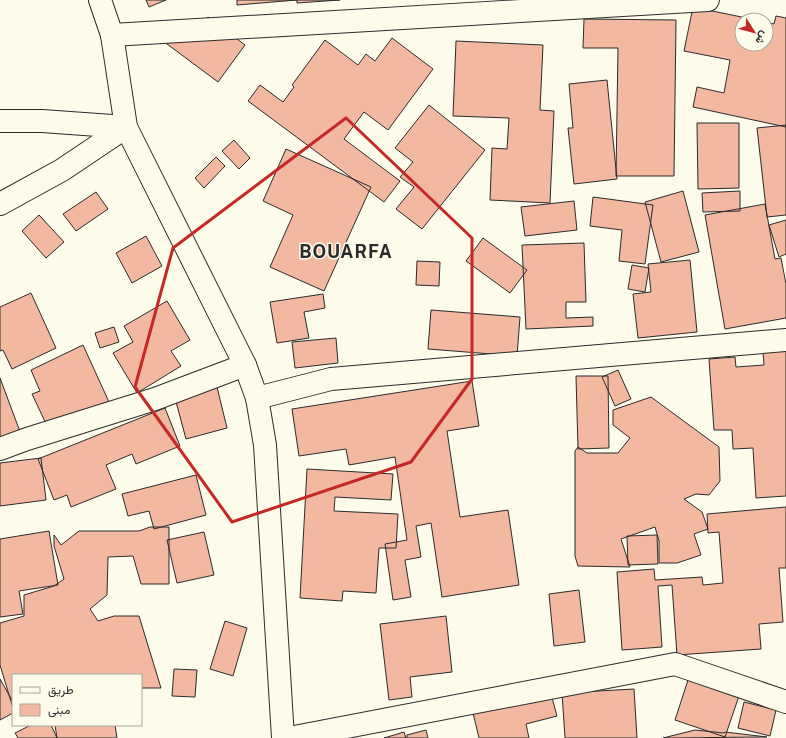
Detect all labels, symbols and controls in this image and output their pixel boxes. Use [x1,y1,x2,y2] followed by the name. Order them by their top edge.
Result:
[734,12,774,52] north arrow
[753,28,771,47] text: ش
[299,241,393,262] district label: BOUARFA
[12,674,142,726] legend
[48,683,74,698] text: طريق
[48,703,70,718] text: مبنى

